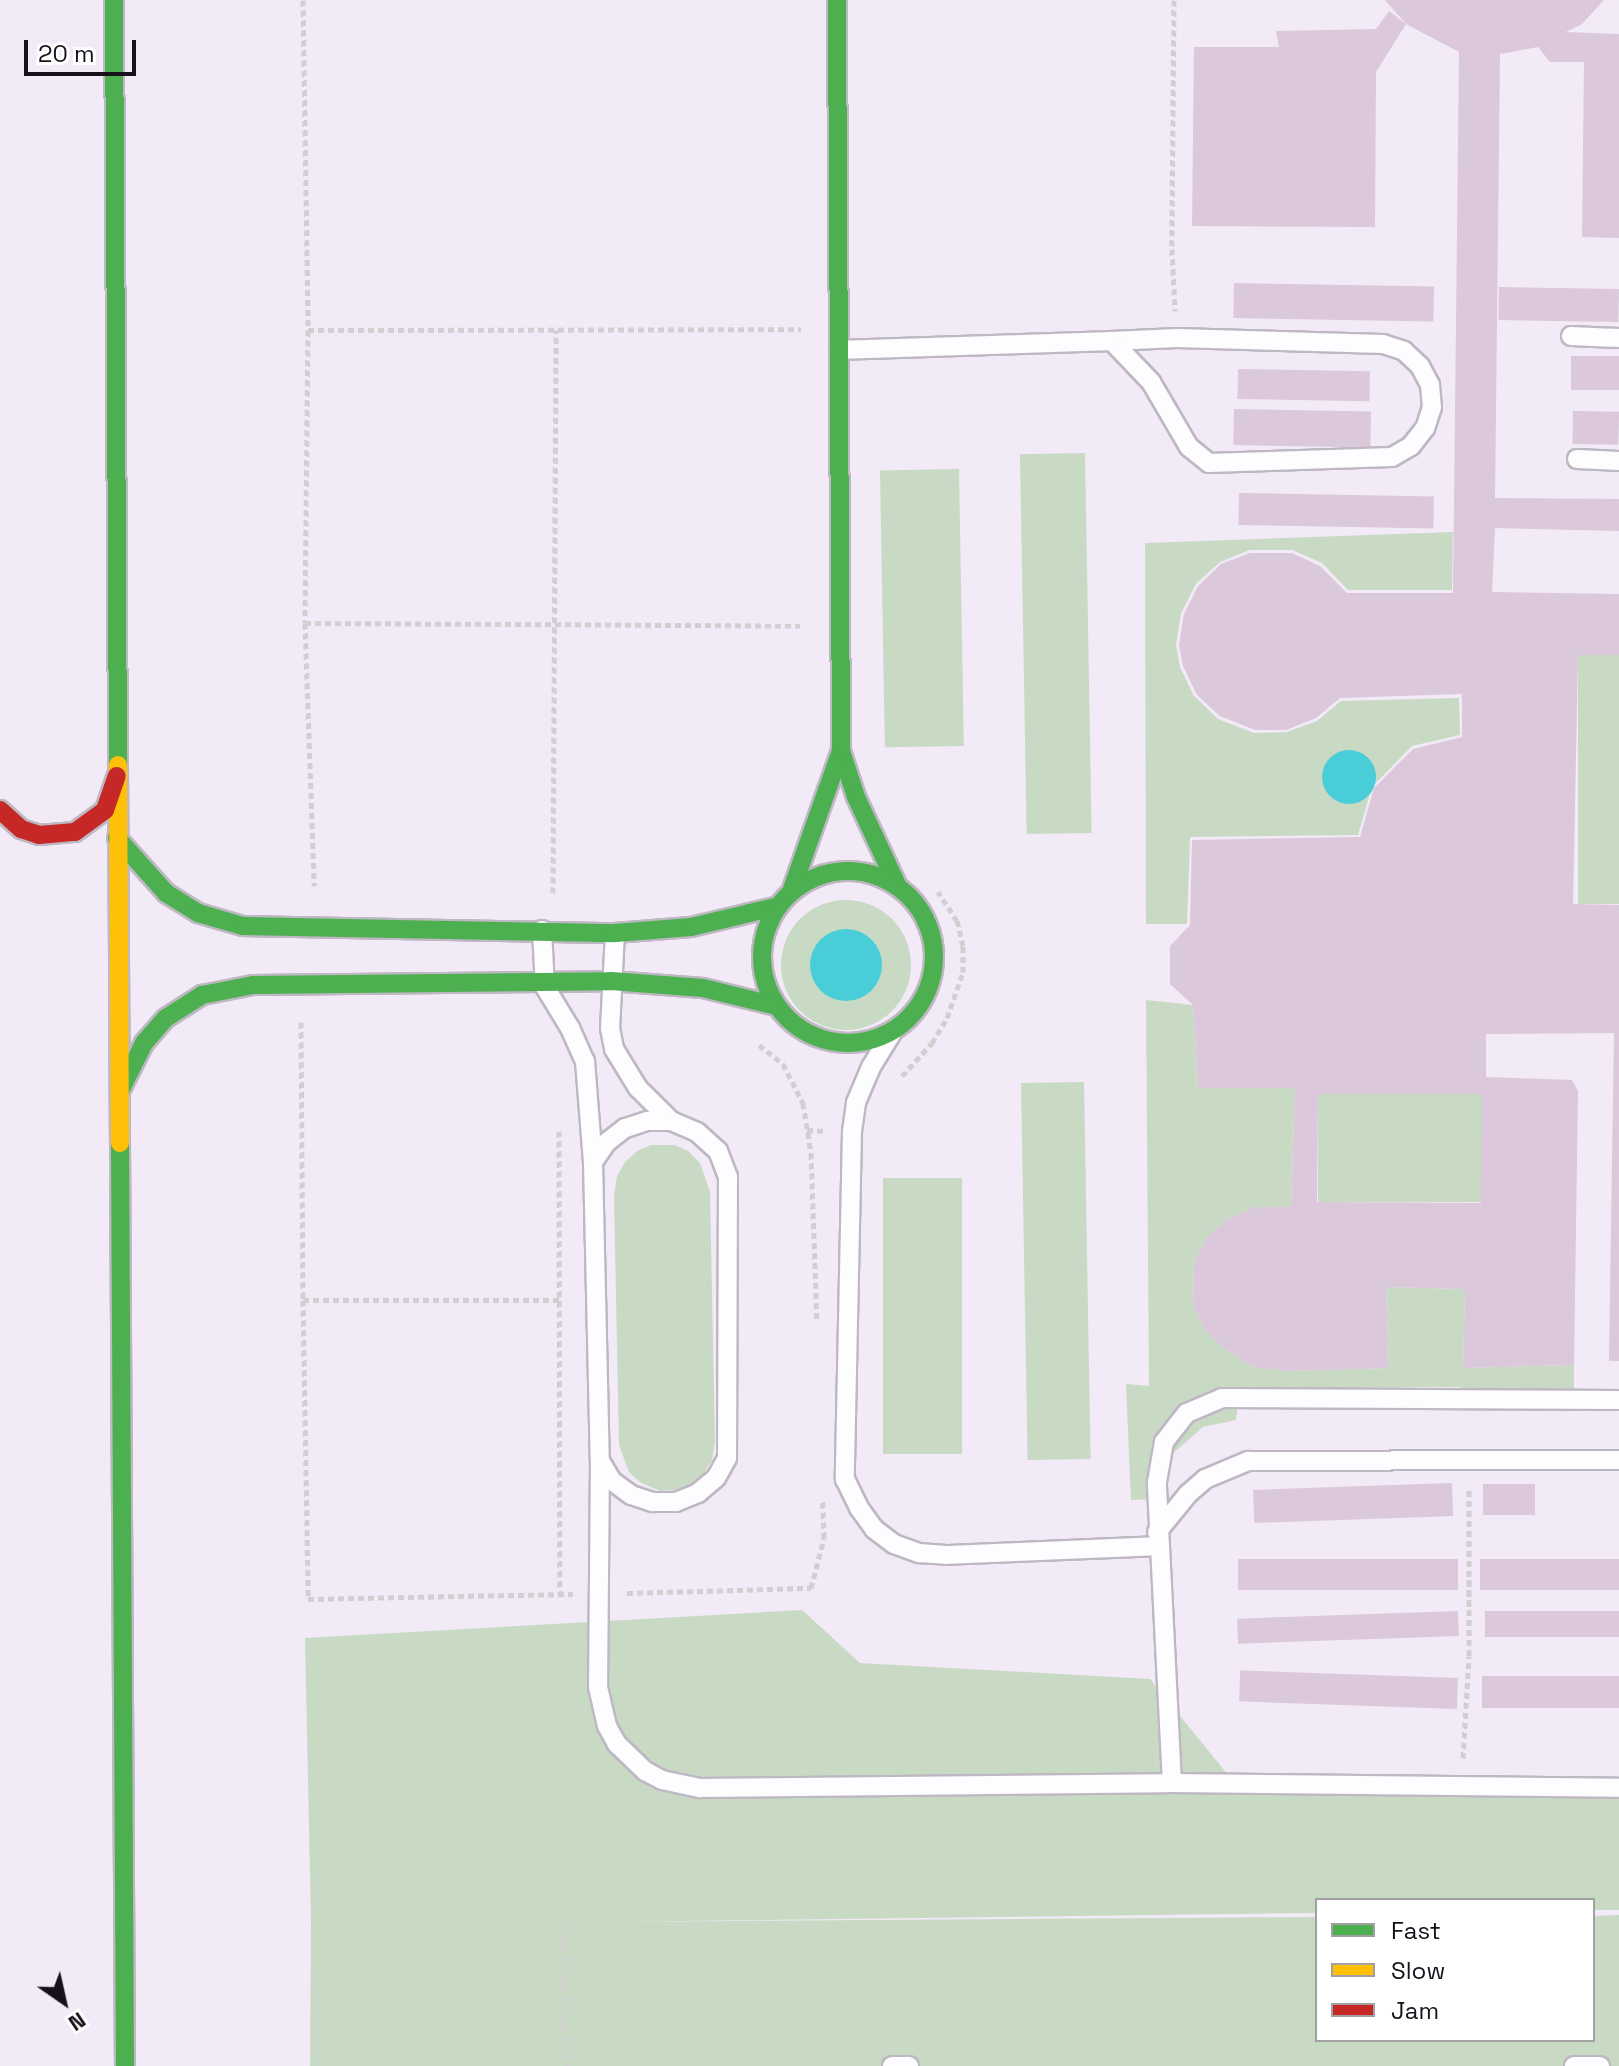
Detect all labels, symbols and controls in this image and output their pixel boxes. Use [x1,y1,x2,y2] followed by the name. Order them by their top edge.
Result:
[28,24,140,74] scale bar
[38,38,95,69] text: 20 m
[1315,1898,1595,2042] legend
[1391,1915,1441,1946] text: Fast
[1391,1955,1445,1986] text: Slow
[24,1962,104,2042] north arrow
[1391,1995,1439,2026] text: Jam
[63,2006,91,2038] text: N

